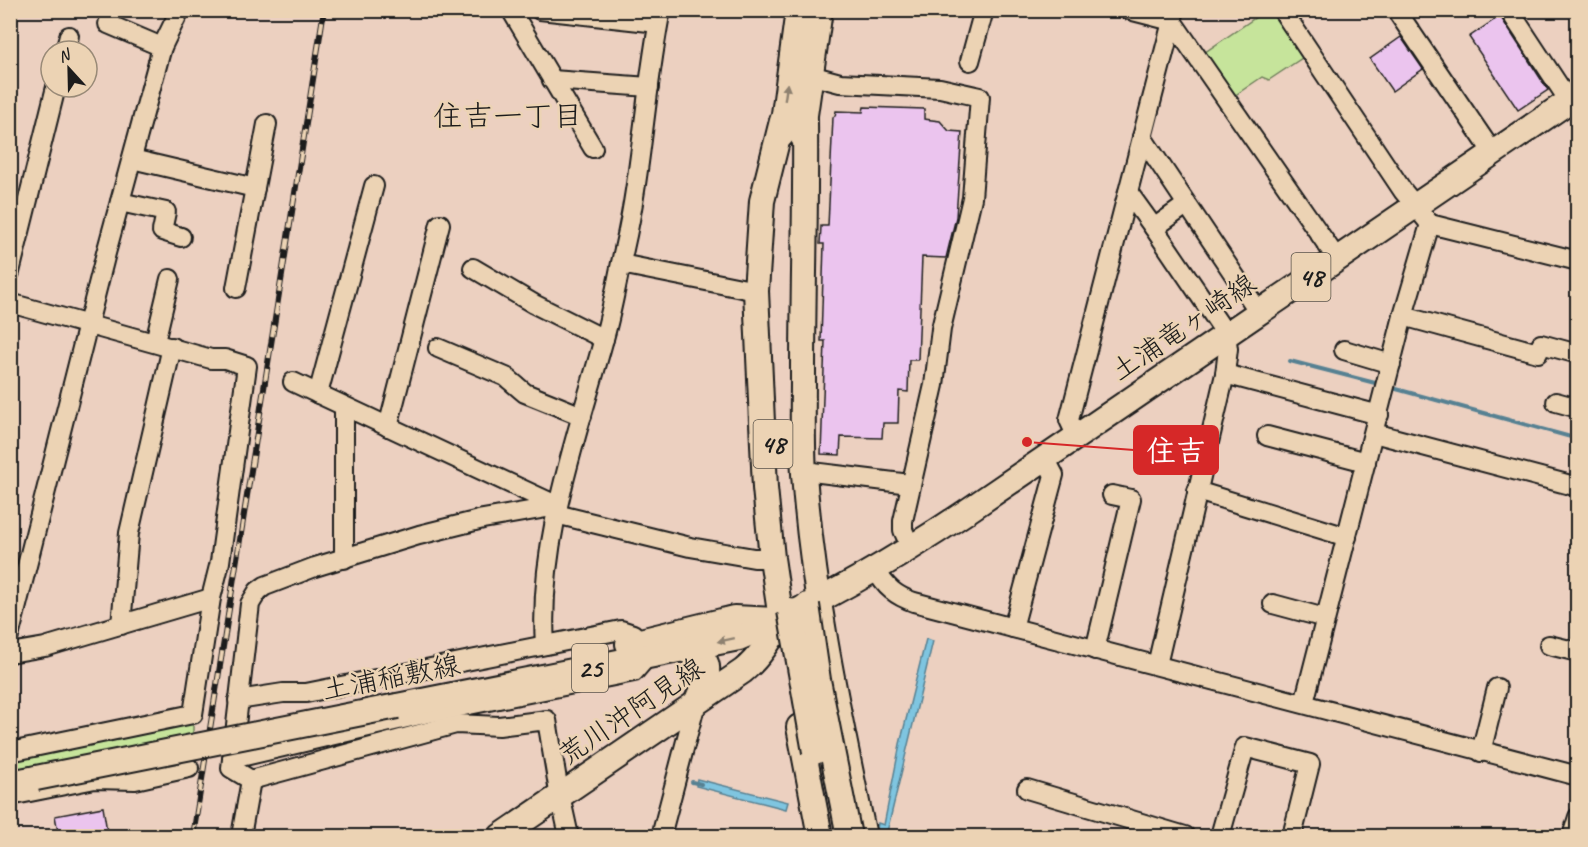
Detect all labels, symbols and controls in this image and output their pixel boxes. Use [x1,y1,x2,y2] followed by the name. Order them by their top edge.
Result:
[39,39,99,99] north arrow
[55,44,75,67] text: N
[782,82,791,101] one-way arrow
[433,97,583,135] district label: 住吉一丁目
[1292,253,1330,301] road number: 48
[1104,266,1262,388] street label: 土浦竜ヶ崎線
[754,420,792,468] road number: 48
[1134,426,1218,474] callout: 住吉
[1146,432,1206,470] text: 住吉
[717,636,736,646] one-way arrow
[572,644,608,692] road number: 25
[319,646,463,708] street label: 土浦稲敷線
[552,650,710,772] street label: 荒川沖阿見線

